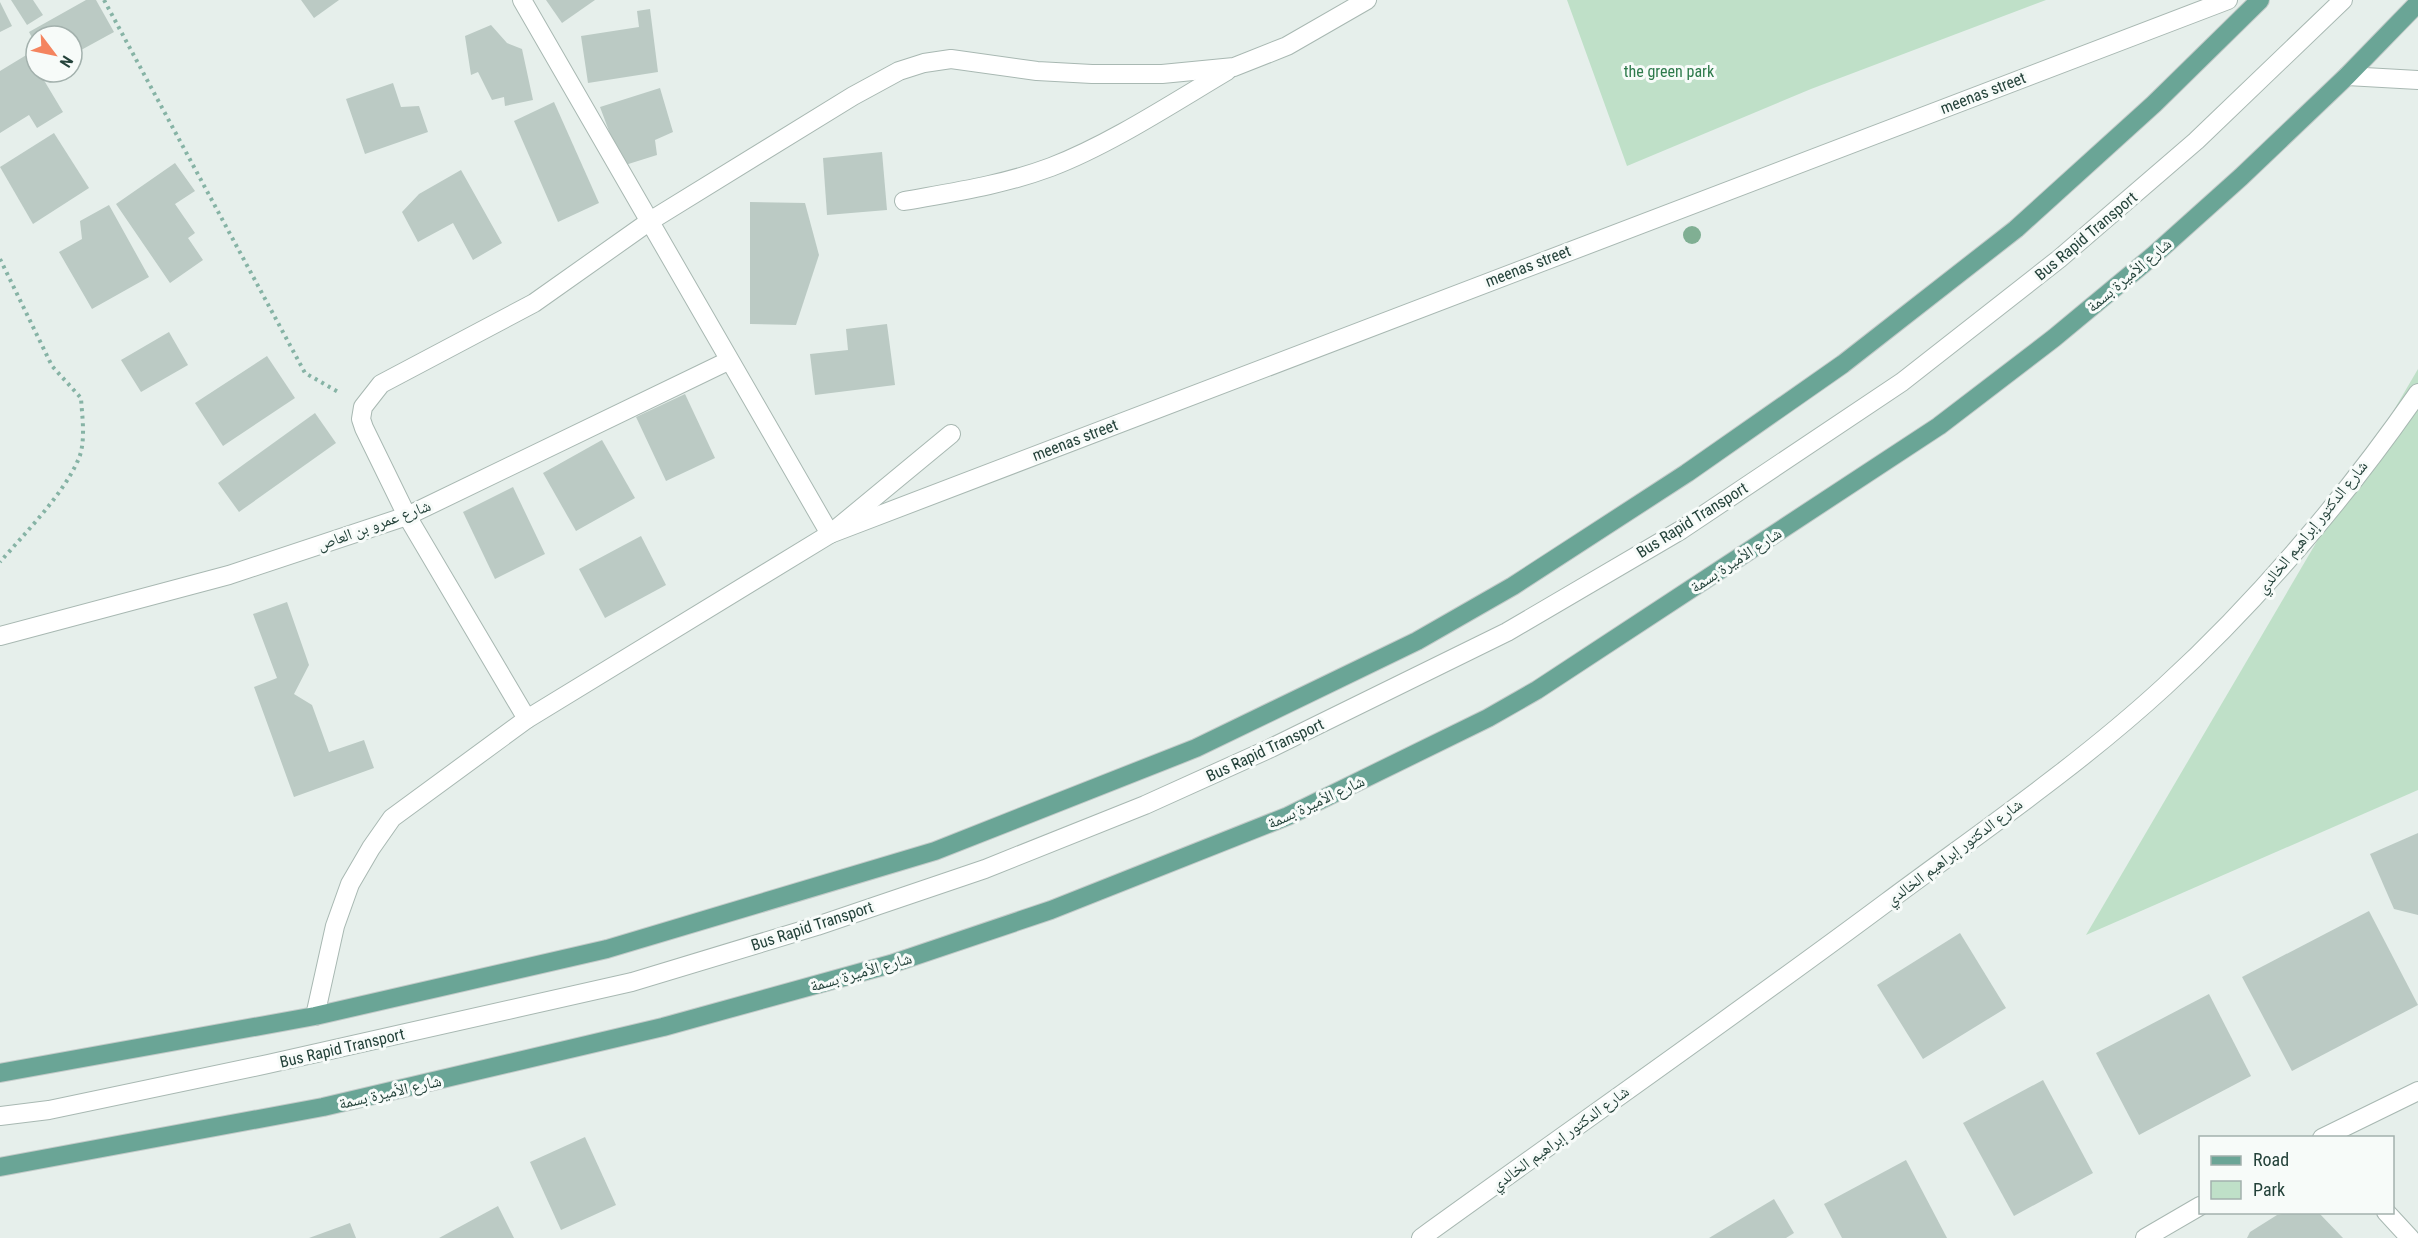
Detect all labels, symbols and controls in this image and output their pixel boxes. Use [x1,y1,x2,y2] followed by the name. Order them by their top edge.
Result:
[24,24,84,84] north arrow
[56,52,77,71] text: N
[1624,62,1715,81] park label: the green park
[1938,68,2029,118] street label: meenas street
[2031,188,2141,284] street label: Bus Rapid Transport
[2083,234,2176,317] street label: شارع الأميرة بسمة
[1483,241,1574,291] street label: meenas street
[1030,415,1121,465] street label: meenas street
[2252,457,2374,599] street label: شارع الدكتور إبراهيم الخالدي
[1633,478,1751,562] street label: Bus Rapid Transport
[315,496,434,555] street label: شارع عمرو بن العاص
[1687,524,1786,597] street label: شارع الأميرة بسمة
[1203,714,1327,786] street label: Bus Rapid Transport
[1265,771,1368,834] street label: شارع الأميرة بسمة
[1882,794,2028,912] street label: شارع الدكتور إبراهيم الخالدي
[748,897,876,955] street label: Bus Rapid Transport
[808,948,914,997] street label: شارع الأميرة بسمة
[278,1024,406,1072] street label: Bus Rapid Transport
[337,1071,443,1114] street label: شارع الأميرة بسمة
[1487,1082,1634,1197] street label: شارع الدكتور إبراهيم الخالدي
[2199,1136,2394,1214] legend
[2253,1149,2289,1170] text: Road
[2253,1179,2285,1200] text: Park

